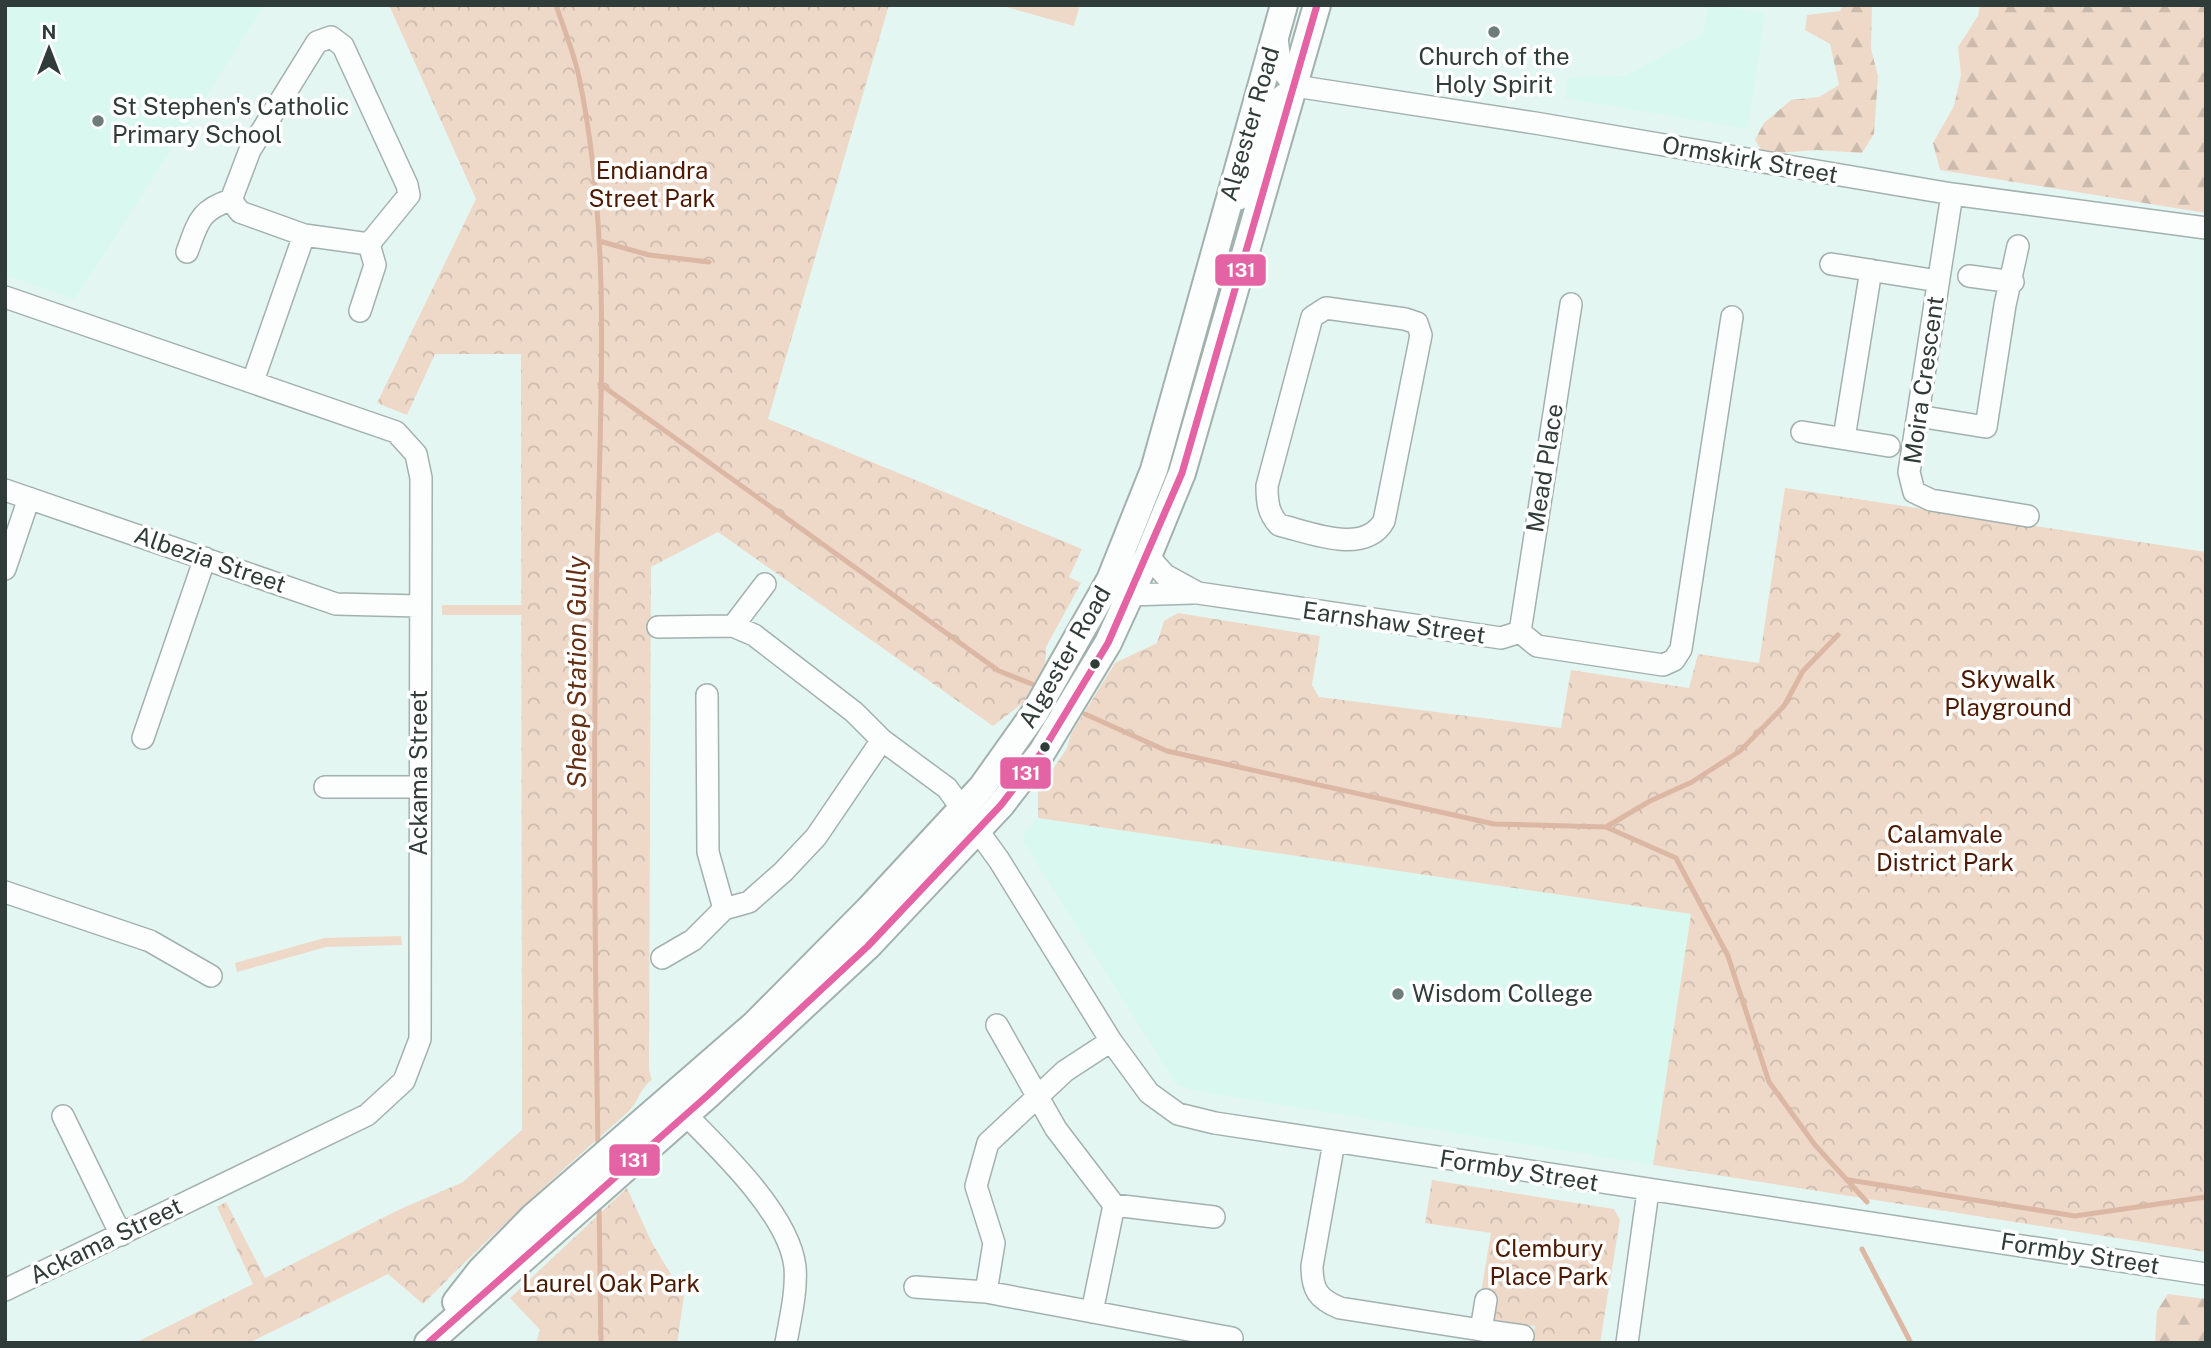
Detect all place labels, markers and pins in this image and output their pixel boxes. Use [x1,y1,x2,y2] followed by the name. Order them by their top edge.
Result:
[1486,24,1502,40] marker: Church of the Holy Spirit
[1418,42,1570,98] place label: Church of the Holy Spirit
[112,92,349,148] place label: St Stephen's Catholic Primary School
[90,113,106,129] marker: St Stephen's Catholic Primary School
[1088,657,1102,671] unlabelled marker
[1038,740,1052,754] unlabelled marker
[1412,979,1593,1007] place label: Wisdom College
[1390,986,1406,1002] marker: Wisdom College

